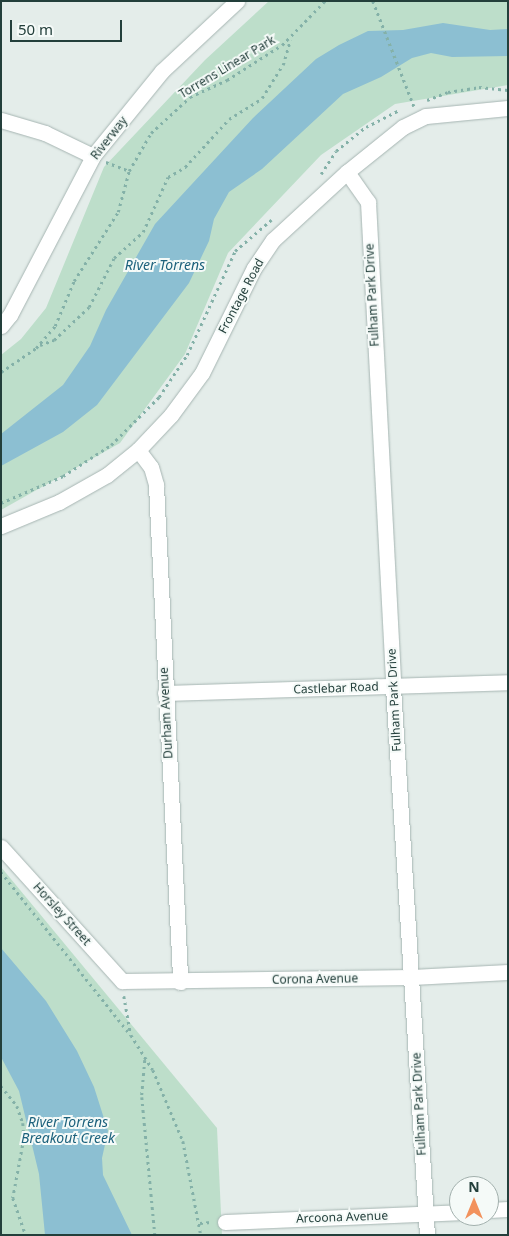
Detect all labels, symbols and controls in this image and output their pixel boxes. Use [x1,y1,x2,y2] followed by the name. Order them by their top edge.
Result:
[12,10,125,42] scale bar
[18,19,53,39] text: 50 m
[176,33,278,101] street label: Torrens Linear Park
[88,114,130,162] street label: Riverway
[362,243,382,347] street label: Fulham Park Drive
[215,256,267,336] street label: Frontage Road
[125,257,205,273] water label: River Torrens
[384,648,404,752] street label: Fulham Park Drive
[156,667,176,759] street label: Durham Avenue
[293,679,379,697] street label: Castlebar Road
[30,880,94,948] street label: Horsley Street
[272,971,358,987] street label: Corona Avenue
[409,1052,429,1156] street label: Fulham Park Drive
[21,1114,115,1146] water label: River Torrens Breakout Creek
[449,1176,499,1226] north arrow
[468,1177,480,1196] text: N
[296,1208,388,1226] street label: Arcoona Avenue

